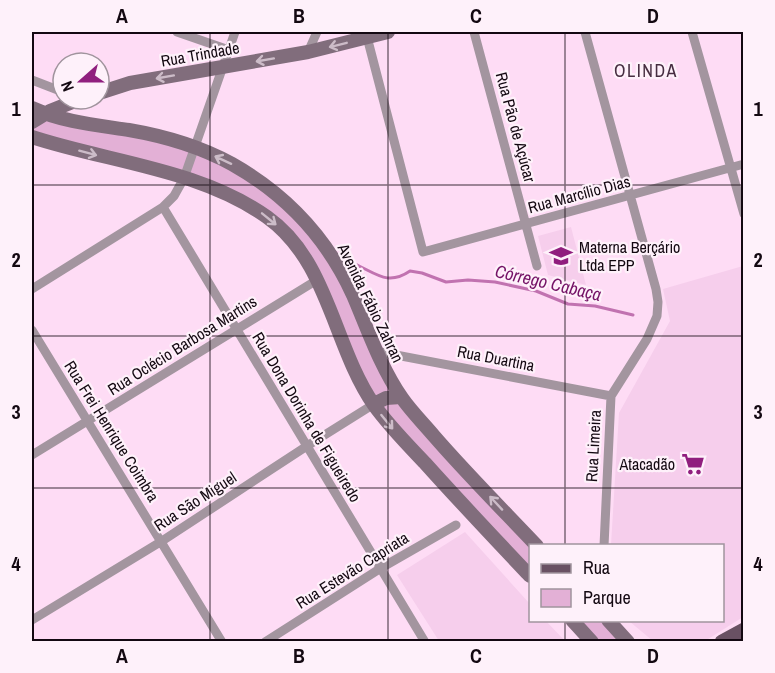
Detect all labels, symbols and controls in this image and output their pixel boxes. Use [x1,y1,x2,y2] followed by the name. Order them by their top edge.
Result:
[116,2,128,29] text: A
[293,2,305,29] text: B
[470,2,482,29] text: C
[647,2,659,29] text: D
[159,36,241,72] street label: Rua Trindade
[328,39,347,51] one-way arrow
[51,51,111,111] north arrow
[256,54,276,65] one-way arrow
[614,58,678,83] district label: OLINDA
[491,70,541,185] street label: Rua Pão de Açúcar
[156,72,175,83] one-way arrow
[55,78,79,95] text: N
[11,95,21,122] text: 1
[753,95,763,122] text: 1
[78,147,97,159] one-way arrow
[215,154,233,166] one-way arrow
[525,170,633,218] street label: Rua Marcílio Dias
[261,213,277,226] one-way arrow
[579,236,680,276] place label: Materna Berçário Ltda EPP
[332,239,409,366] street label: Avenida Fábio Zahran
[548,243,574,269] school or university icon: Materna Berçário Ltda EPP
[11,246,21,273] text: 2
[753,246,763,273] text: 2
[493,258,604,307] water label: Córrego Cabaça
[103,290,261,400] street label: Rua Oclécio Barbosa Martins
[247,328,367,506] street label: Rua Dona Dorinha de Figueiredo
[456,340,537,376] street label: Rua Duartina
[60,356,165,506] street label: Rua Frei Henrique Coimbra
[11,398,21,425] text: 3
[753,398,763,425] text: 3
[580,409,606,483] street label: Rua Limeira
[381,413,394,429] one-way arrow
[680,451,706,477] supermarket icon: Atacadão
[619,453,675,475] place label: Atacadão
[150,466,241,536] street label: Rua São Miguel
[490,496,504,511] one-way arrow
[291,526,413,614] street label: Rua Estevão Capriata
[529,544,724,622] legend
[11,550,21,577] text: 4
[753,550,763,577] text: 4
[583,555,610,580] text: Rua
[583,585,631,610] text: Parque
[116,642,128,669] text: A
[293,642,305,669] text: B
[470,642,482,669] text: C
[647,642,659,669] text: D

